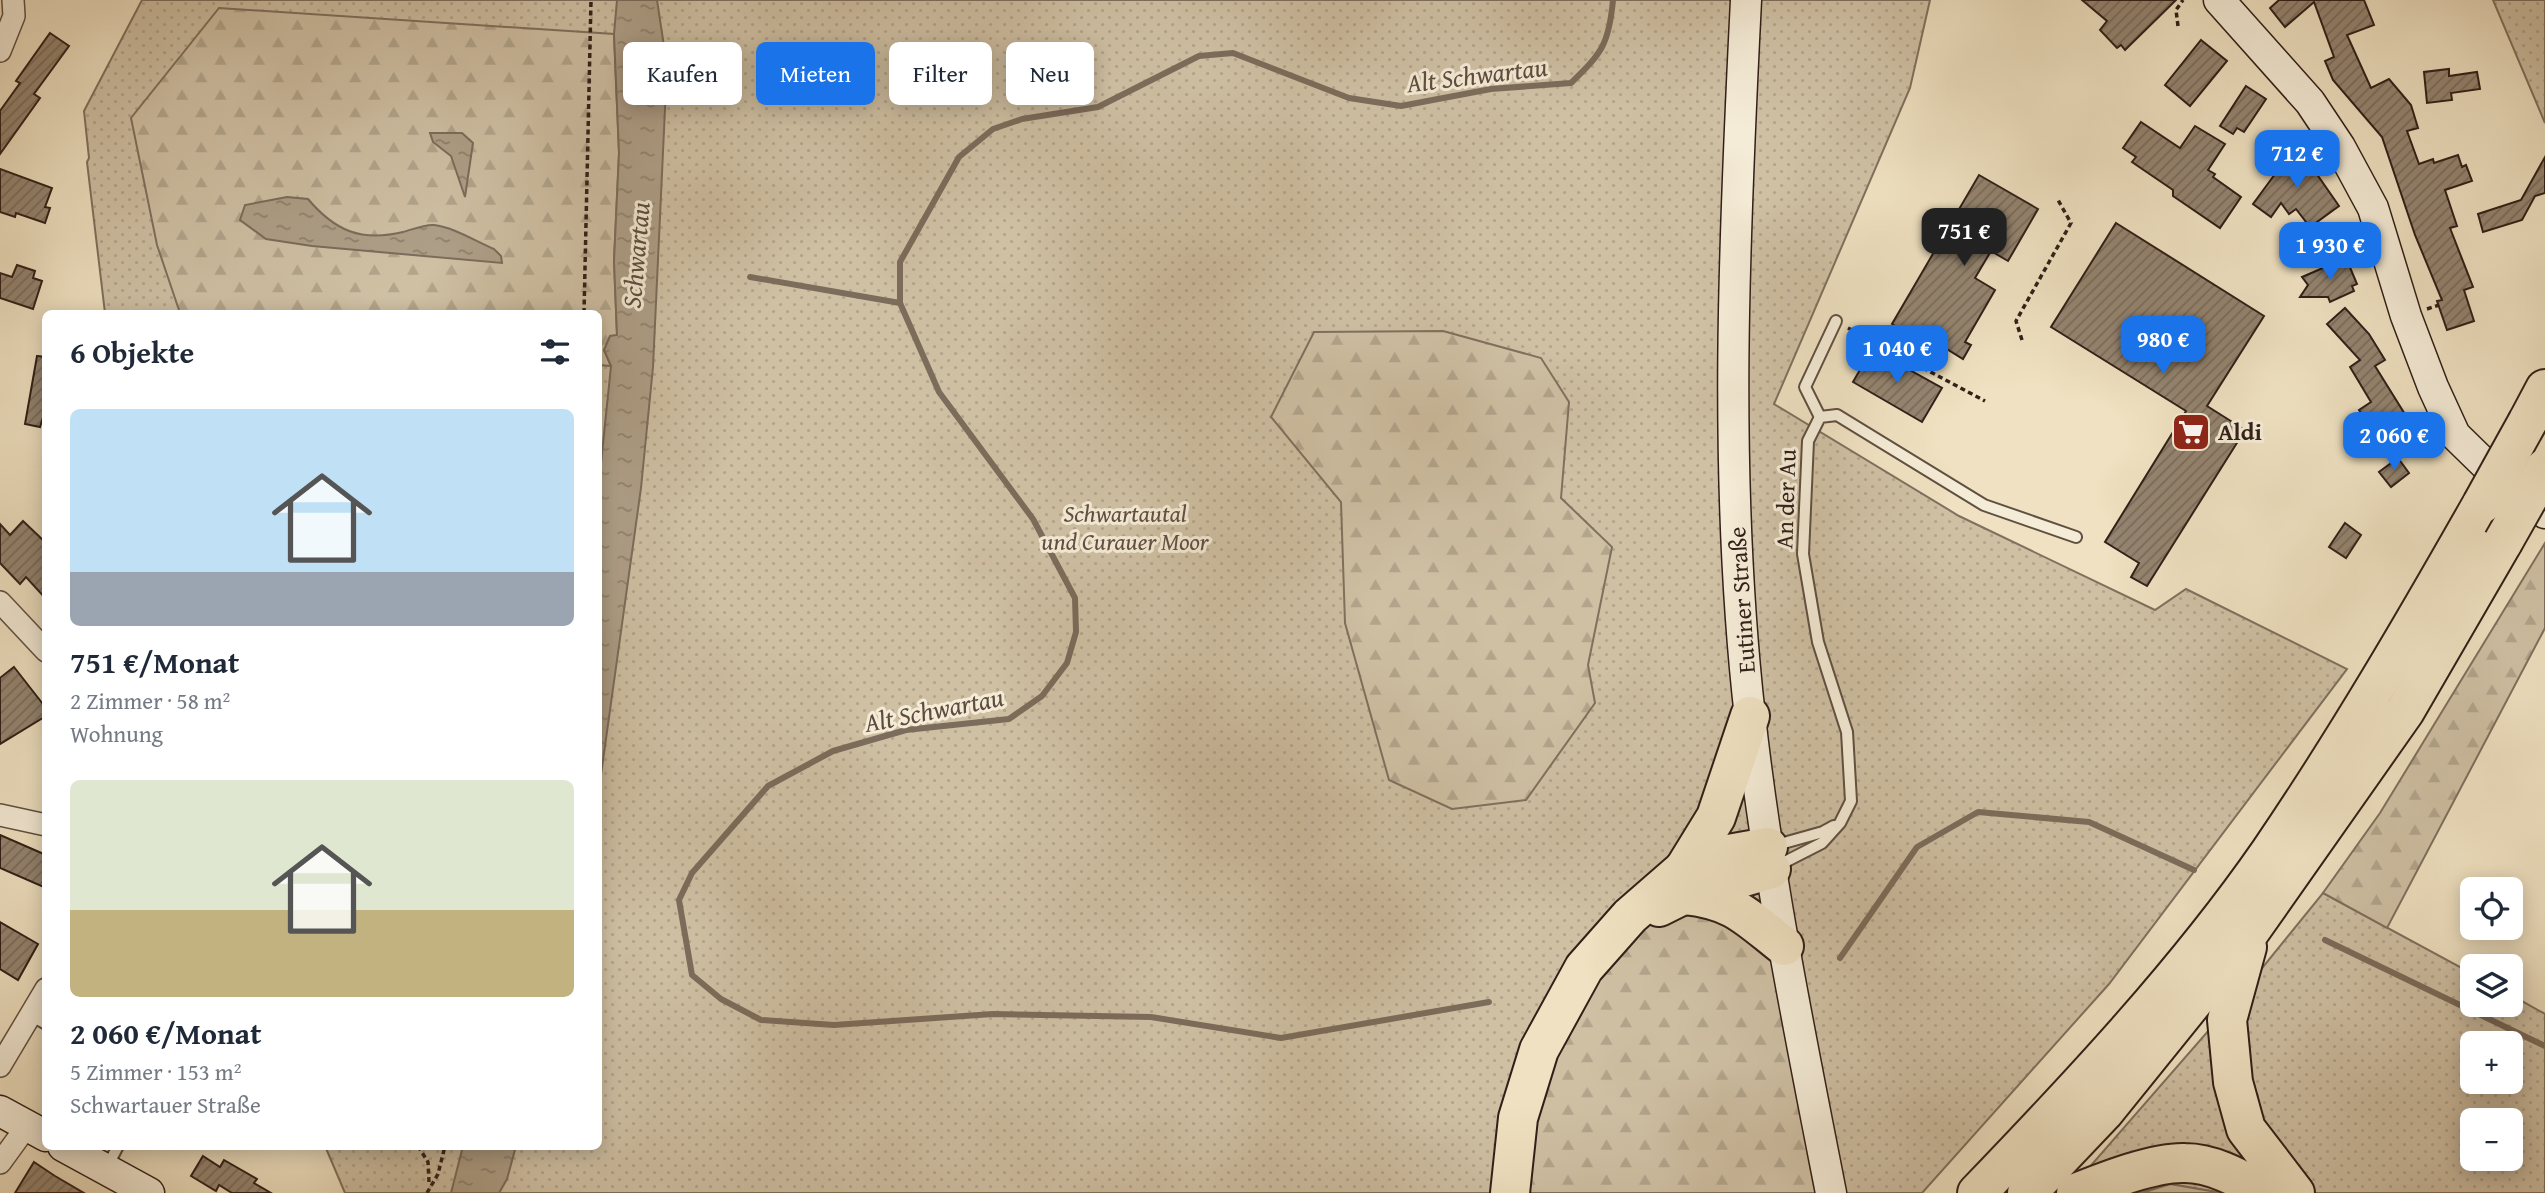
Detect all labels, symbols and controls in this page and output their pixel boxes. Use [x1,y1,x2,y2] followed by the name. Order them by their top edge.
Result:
[623,42,742,105] chip: Kaufen
[756,42,875,105] chip: Mieten
[889,42,992,105] chip: Filter
[1006,42,1094,105] chip: Neu
[1403,47,1550,103] water label: Alt Schwartau
[2248,130,2346,190] pin: 712 €
[2271,136,2323,169] text: 712 €
[611,200,660,310] water label: Schwartau
[1915,208,2013,268] pin: 751 €
[1938,214,1990,247] text: 751 €
[2265,222,2395,282] pin: 1 930 €
[2295,228,2365,261] text: 1 930 €
[2114,316,2212,376] pin: 980 €
[2137,322,2189,355] text: 980 €
[1832,326,1962,385] pin: 1 040 €
[70,330,194,374] text: 6 Objekte
[1862,331,1932,364] text: 1 040 €
[536,333,574,371] icon: filters
[2170,411,2212,453] supermarket icon: Aldi
[2329,412,2459,472] pin: 2 060 €
[2218,414,2262,449] place label: Aldi
[2359,418,2429,451] text: 2 060 €
[1766,448,1805,550] street label: An der Au
[259,455,385,581] icon: home
[1041,496,1210,559] park label: Schwartautal und Curauer Moor
[1719,526,1764,674] street label: Eutiner Straße
[70,640,239,684] text: 751 €/Monat
[860,677,1007,742] water label: Alt Schwartau
[70,684,230,717] text: 2 Zimmer · 58 m²
[70,717,163,750] text: Wohnung
[259,826,385,952] icon: home
[2460,877,2523,1171] map controls
[2460,877,2523,940] button: locate
[2460,954,2523,1017] button: layers
[70,1011,262,1055] text: 2 060 €/Monat
[2460,1031,2523,1094] button: +
[70,1055,241,1088] text: 5 Zimmer · 153 m²
[70,1088,261,1121] text: Schwartauer Straße
[2460,1108,2523,1171] button: −

